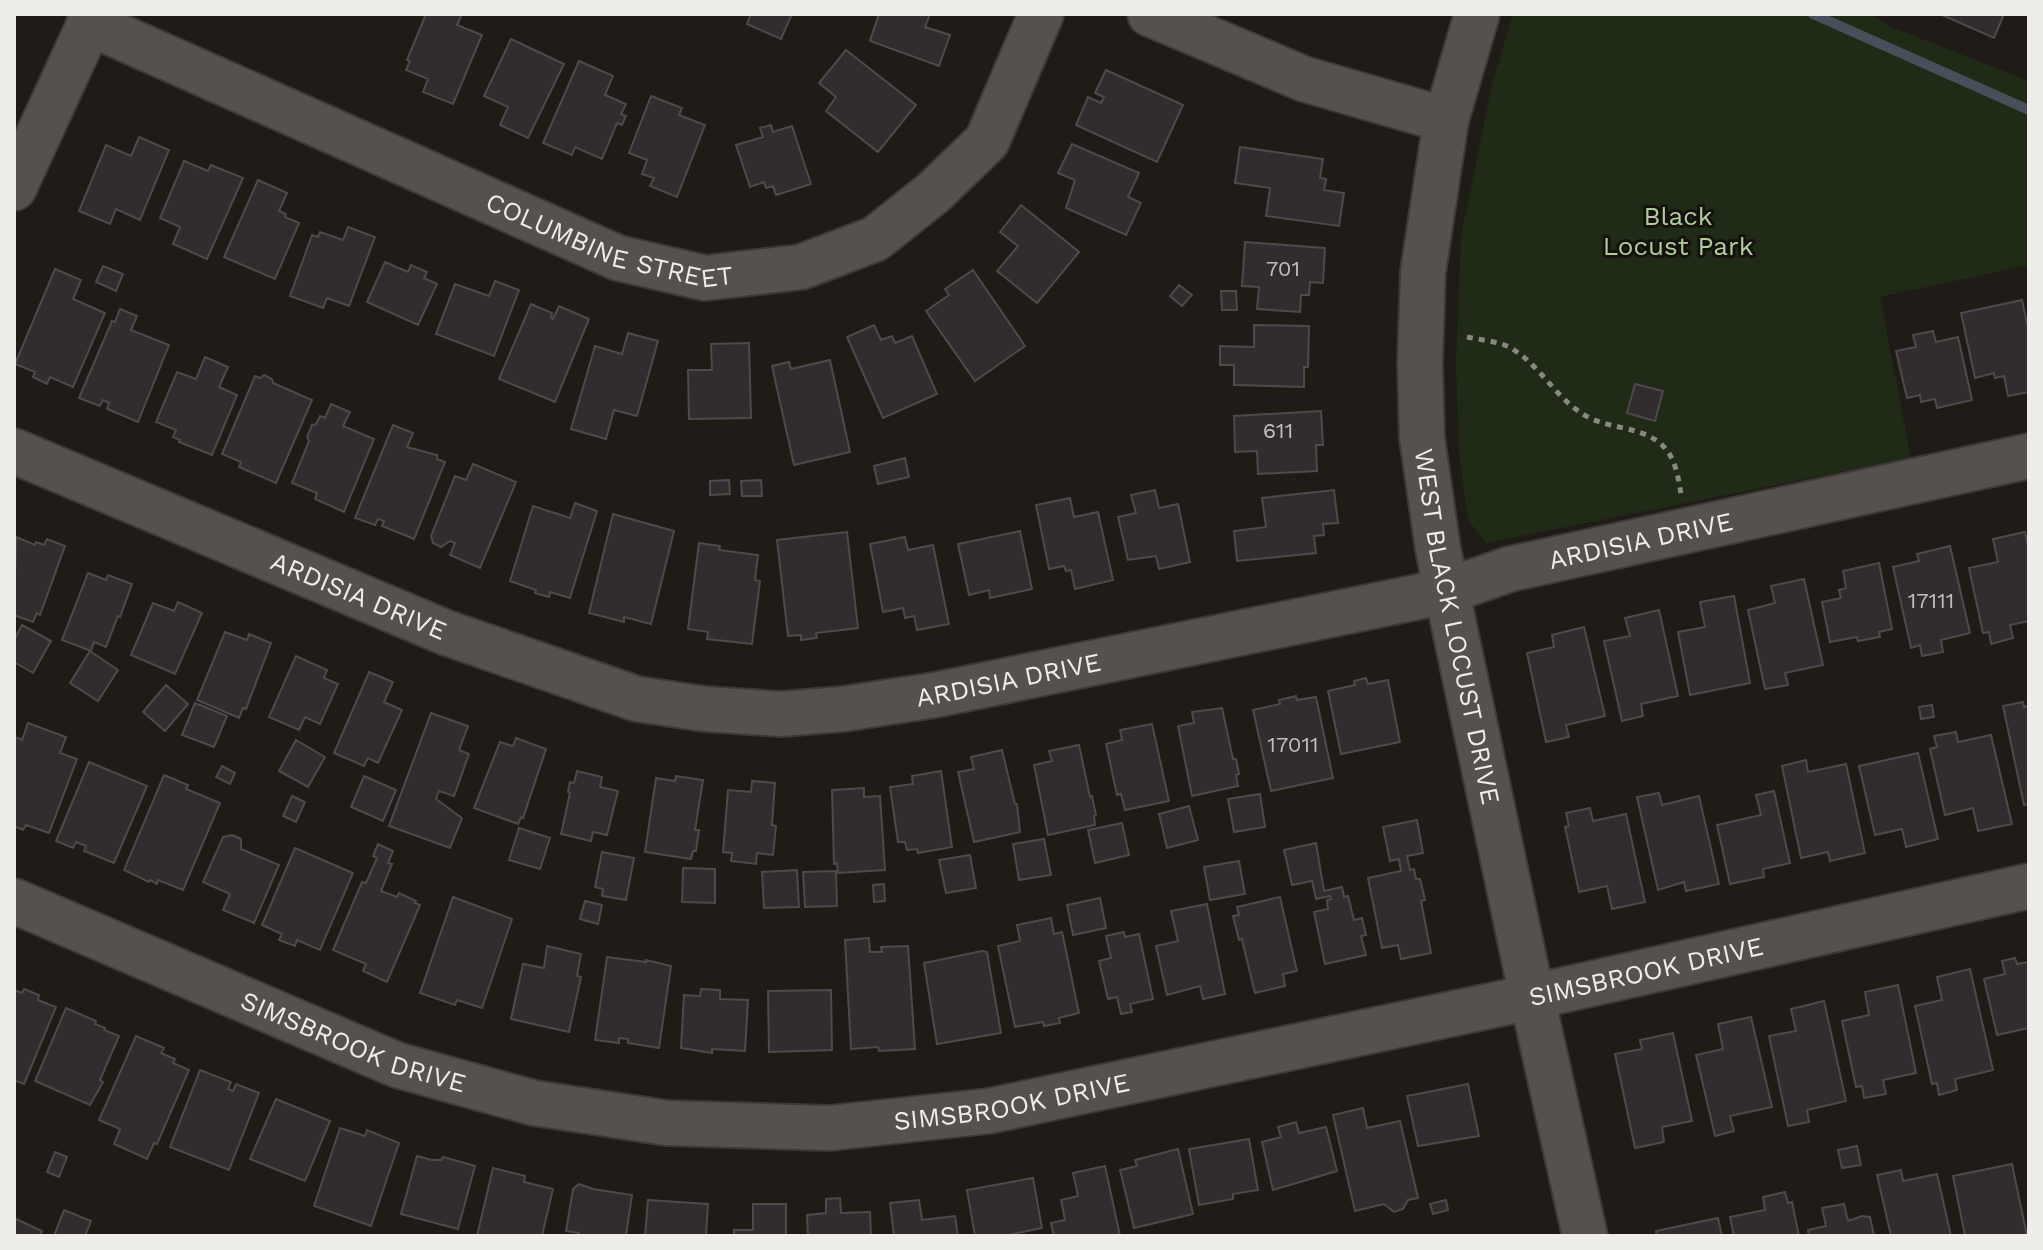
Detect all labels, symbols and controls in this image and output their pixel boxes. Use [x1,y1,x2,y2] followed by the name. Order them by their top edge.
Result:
[481,186,734,293] street label: COLUMBINE STREET
[1603,201,1754,261] park label: Black Locust Park
[1266,256,1300,281] house number: 701
[1263,418,1293,443] house number: 611
[1409,447,1506,807] street label: WEST BLACK LOCUST DRIVE
[1546,506,1736,575] street label: ARDISIA DRIVE
[267,546,451,646] street label: ARDISIA DRIVE
[1908,588,1954,613] house number: 17111
[914,647,1103,713] street label: ARDISIA DRIVE
[1267,732,1319,757] house number: 17011
[1526,931,1766,1012] street label: SIMSBROOK DRIVE
[236,985,469,1098] street label: SIMSBROOK DRIVE
[892,1067,1132,1136] street label: SIMSBROOK DRIVE

